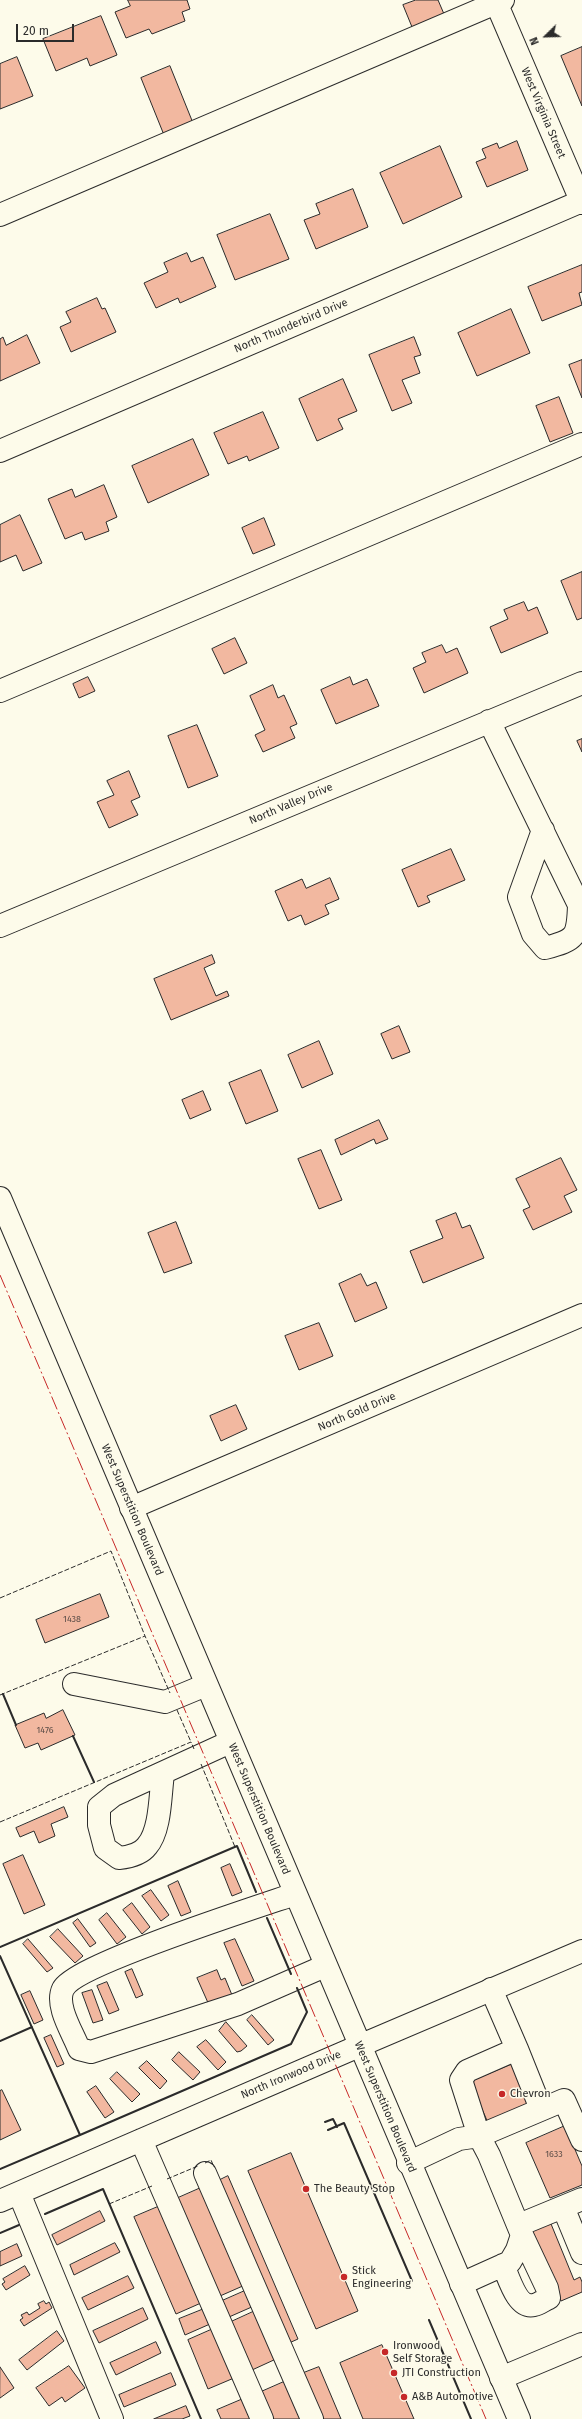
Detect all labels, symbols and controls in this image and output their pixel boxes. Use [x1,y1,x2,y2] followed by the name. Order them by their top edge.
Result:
[18,16,76,42] scale bar
[526,16,566,56] north arrow
[23,24,49,38] text: 20 m
[527,35,542,47] text: N
[518,66,568,160] street label: West Virginia Street
[232,296,350,356] street label: North Thunderbird Drive
[247,780,335,828] street label: North Valley Drive
[316,1390,398,1434] street label: North Gold Drive
[98,1442,166,1578] street label: West Superstition Boulevard
[63,1614,81,1624] house number: 1438
[36,1725,54,1735] house number: 1476
[225,1741,293,1877] street label: West Superstition Boulevard
[351,2039,419,2175] street label: West Superstition Boulevard
[239,2048,343,2102] street label: North Ironwood Drive
[510,2087,551,2101] place label: Chevron
[497,2089,507,2099] marker: Chevron
[545,2149,563,2159] house number: 1633
[314,2182,395,2196] place label: The Beauty Stop
[301,2184,311,2194] marker: The Beauty Stop
[352,2264,411,2290] place label: Stick Engineering
[339,2272,349,2282] marker: Stick Engineering
[393,2339,452,2365] place label: Ironwood Self Storage
[380,2347,390,2357] marker: Ironwood Self Storage
[402,2366,481,2380] place label: JTI Construction
[389,2368,399,2378] marker: JTI Construction
[412,2390,493,2404] place label: A&B Automotive
[399,2392,409,2402] marker: A&B Automotive

